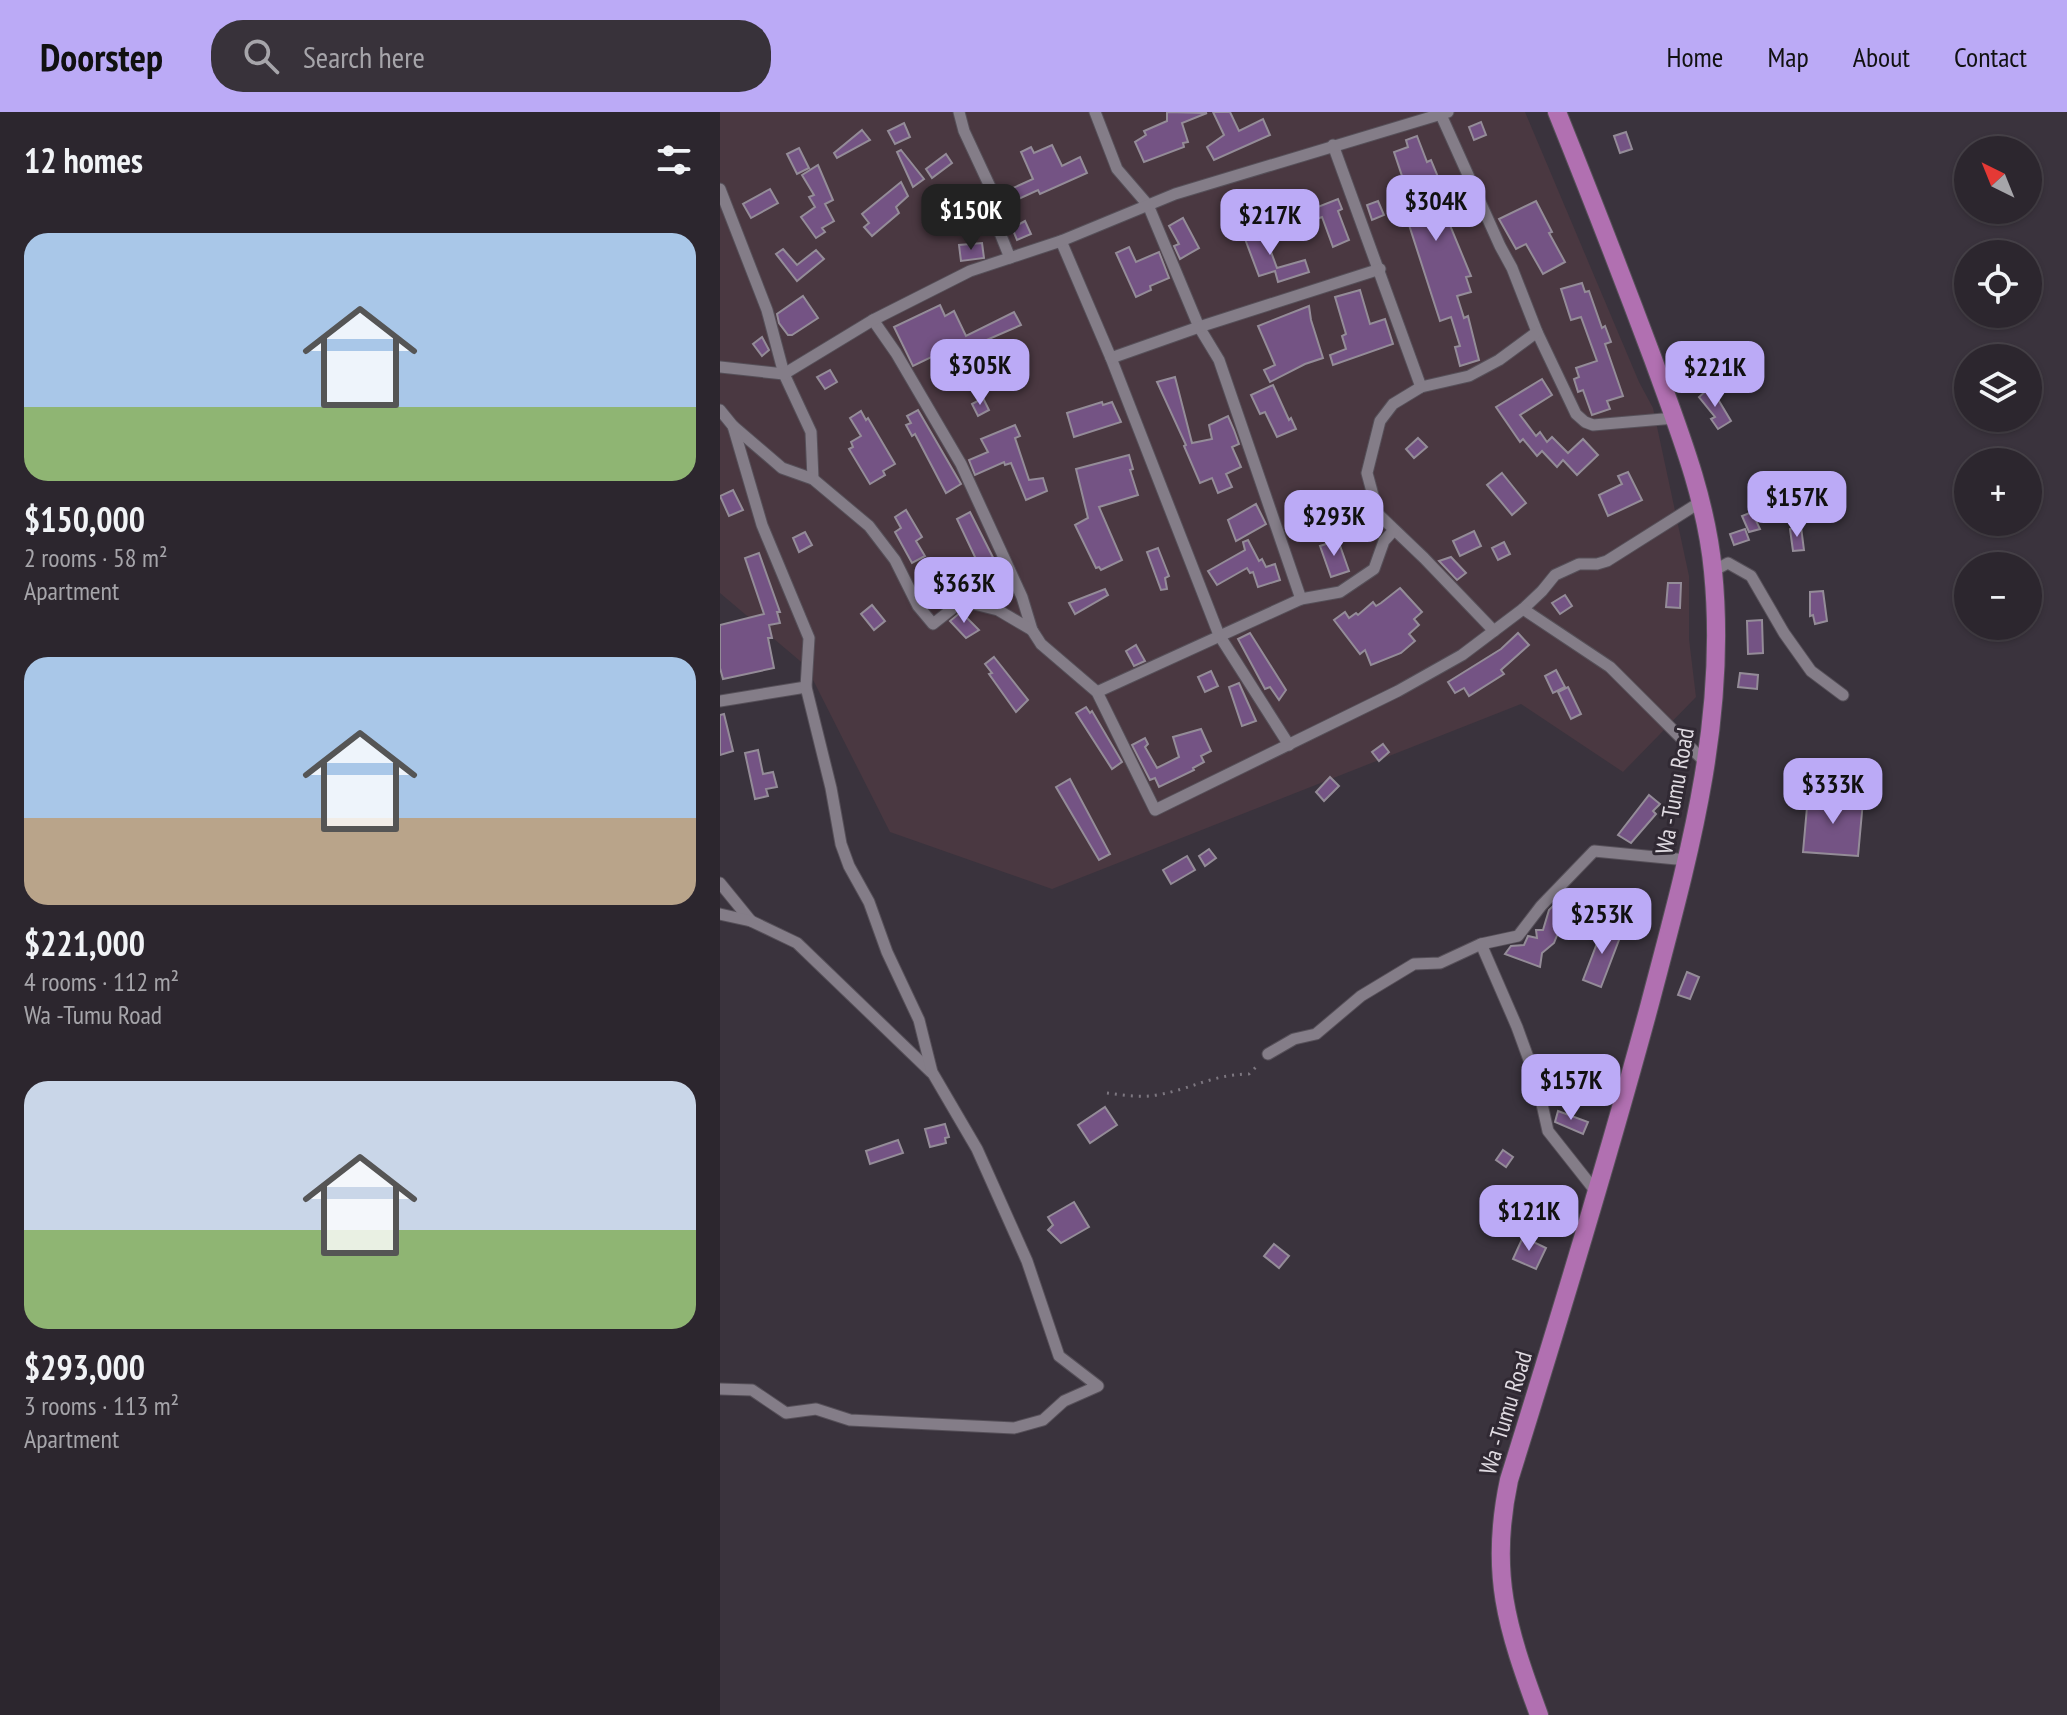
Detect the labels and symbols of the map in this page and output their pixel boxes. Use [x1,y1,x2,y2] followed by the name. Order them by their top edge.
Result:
[1954,136,2042,224] north arrow
[1380,175,1492,243] pin: $304K
[915,184,1027,252] pin: $150K
[1214,189,1326,257] pin: $217K
[924,339,1036,407] pin: $305K
[1659,341,1771,409] pin: $221K
[1741,471,1853,539] pin: $157K
[1278,490,1390,558] pin: $293K
[908,557,1020,625] pin: $363K
[1648,725,1701,856] street label: Wa -Tumu Road
[1777,758,1889,826] pin: $333K
[1546,888,1658,956] pin: $253K
[1515,1054,1627,1122] pin: $157K
[1473,1185,1585,1253] pin: $121K
[1472,1347,1539,1478] street label: Wa -Tumu Road

